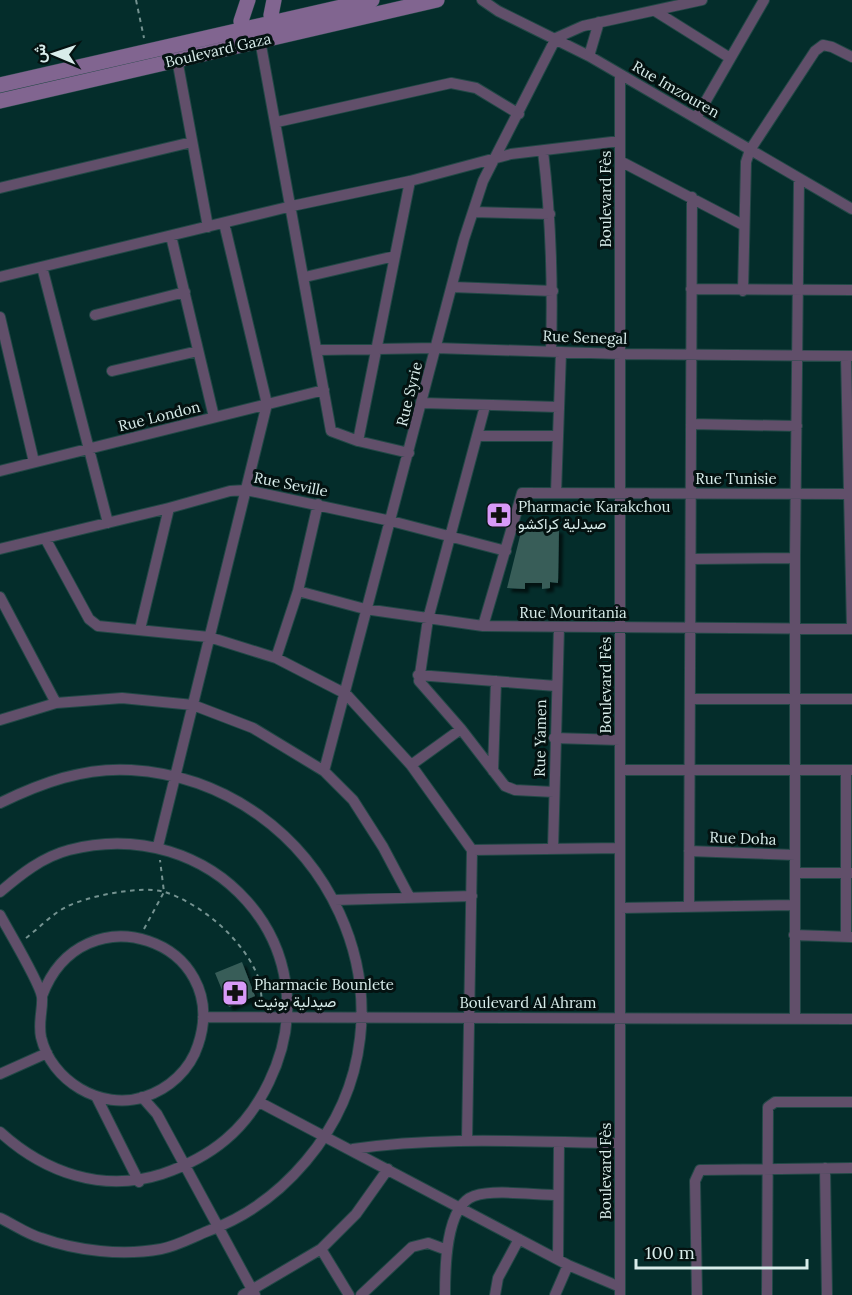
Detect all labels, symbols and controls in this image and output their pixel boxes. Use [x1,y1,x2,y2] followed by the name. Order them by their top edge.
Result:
[24,24,84,84] north arrow
[163,29,273,71] street label: Boulevard Gaza
[29,44,49,63] text: ش
[629,56,723,122] street label: Rue Imzouren
[596,151,615,247] street label: Boulevard Fès
[542,326,628,348] street label: Rue Senegal
[392,360,426,428] street label: Rue Syrie
[116,397,202,435] street label: Rue London
[252,468,330,500] street label: Rue Seville
[695,469,777,488] street label: Rue Tunisie
[518,497,670,533] place label: Pharmacie Karakchou صيدلية كراكشو
[484,500,514,530] pharmacy icon: Pharmacie Karakchou صيدلية كراكشو
[519,603,627,622] street label: Rue Mouritania
[596,637,615,733] street label: Boulevard Fès
[530,699,550,777] street label: Rue Yamen
[709,827,777,849] street label: Rue Doha
[254,975,394,1011] place label: Pharmacie Bounlete صيدلية بونيت
[220,978,250,1008] pharmacy icon: Pharmacie Bounlete صيدلية بونيت
[460,993,597,1012] street label: Boulevard Al Ahram
[596,1123,615,1219] street label: Boulevard Fès
[636,1232,807,1270] scale bar
[645,1241,695,1264] text: 100 m

